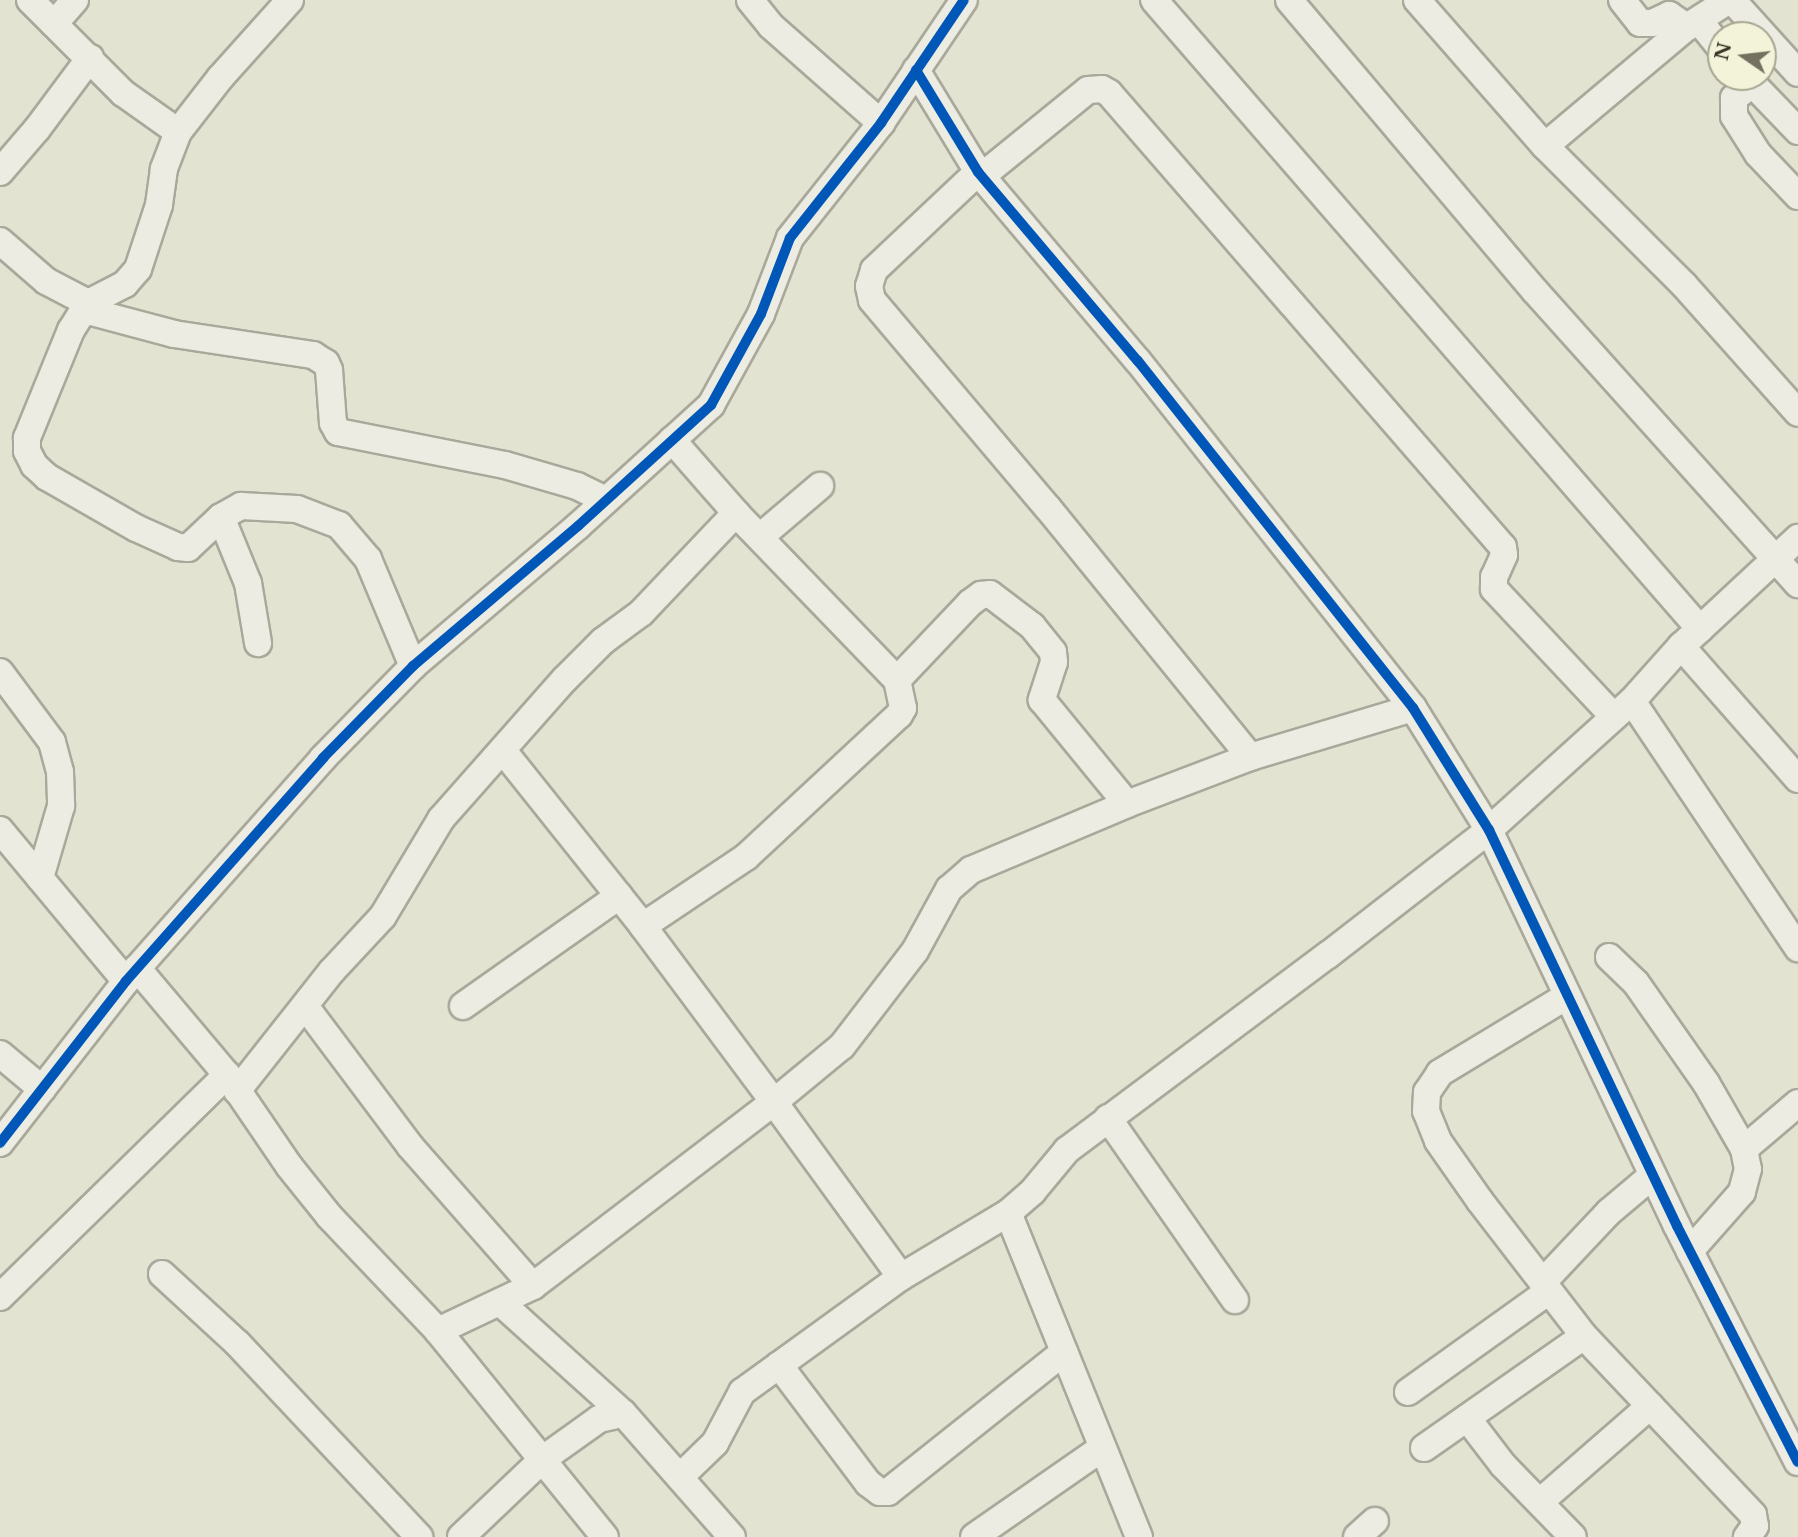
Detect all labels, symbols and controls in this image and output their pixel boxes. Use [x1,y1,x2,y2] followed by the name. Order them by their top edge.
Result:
[1707,21,1777,91] north arrow
[1710,40,1736,63] text: N

